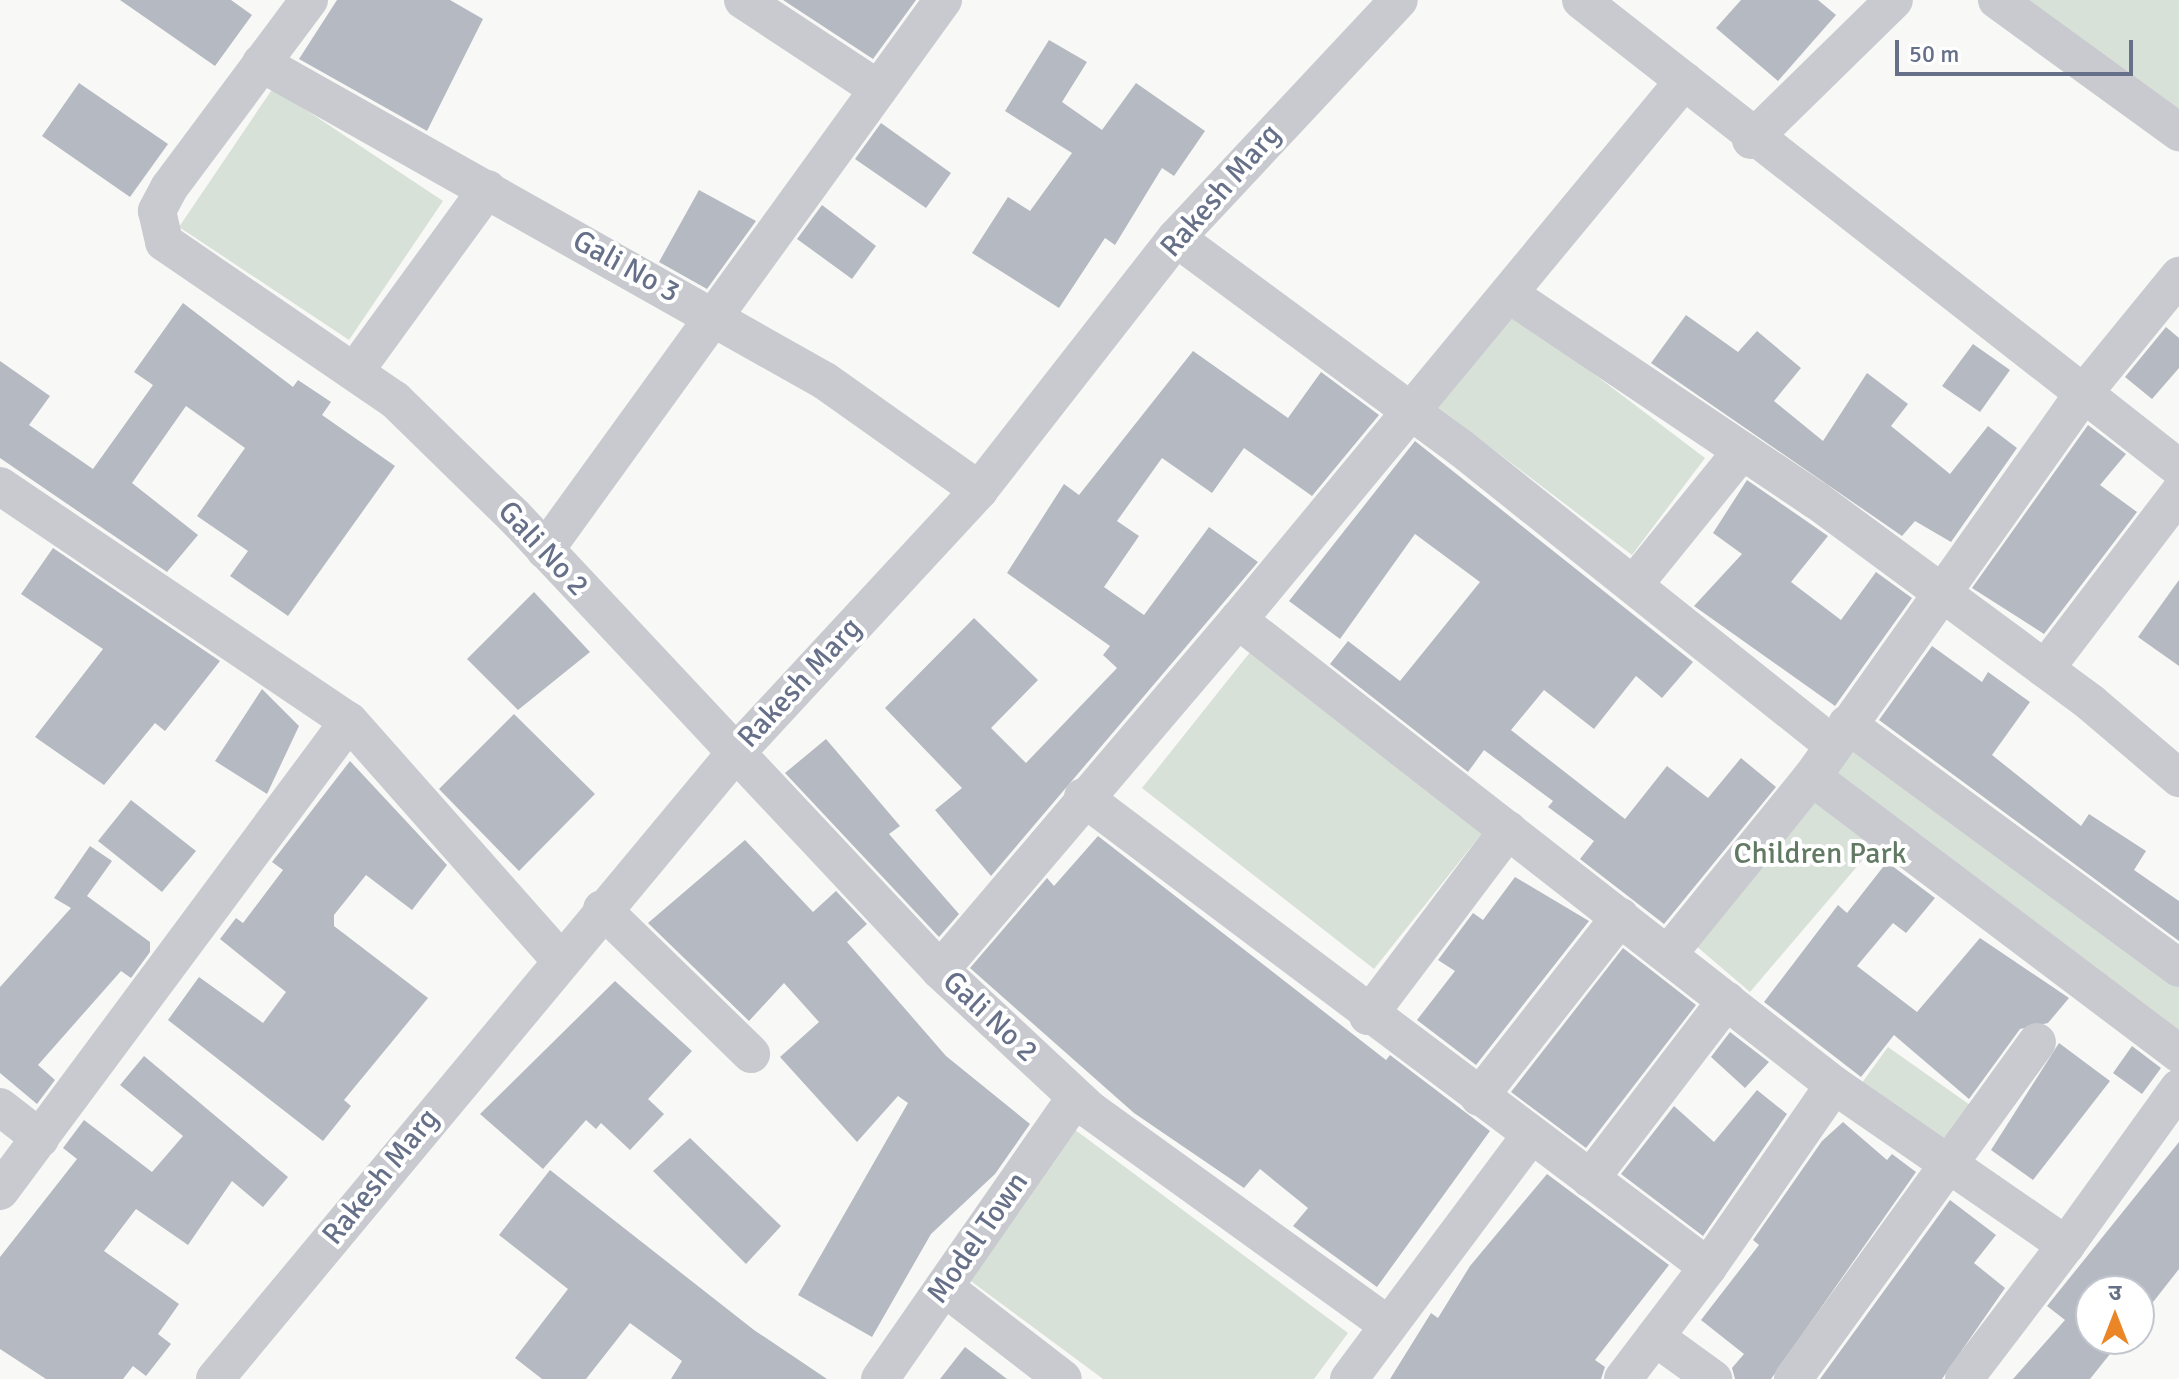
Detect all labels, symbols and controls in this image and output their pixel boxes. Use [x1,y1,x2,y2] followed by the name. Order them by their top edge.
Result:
[1899,24,2137,74] scale bar
[1909,39,1959,69] text: 50 m
[1153,117,1289,265] street label: Rakesh Marg
[566,223,686,311] street label: Gali No 3
[490,494,596,604] street label: Gali No 2
[731,611,869,755] street label: Rakesh Marg
[1733,836,1907,872] park label: Children Park
[935,964,1045,1070] street label: Gali No 2
[315,1102,447,1252] street label: Rakesh Marg
[920,1166,1036,1310] street label: Model Town
[2075,1275,2155,1355] north arrow
[2109,1279,2121,1306] text: उ

